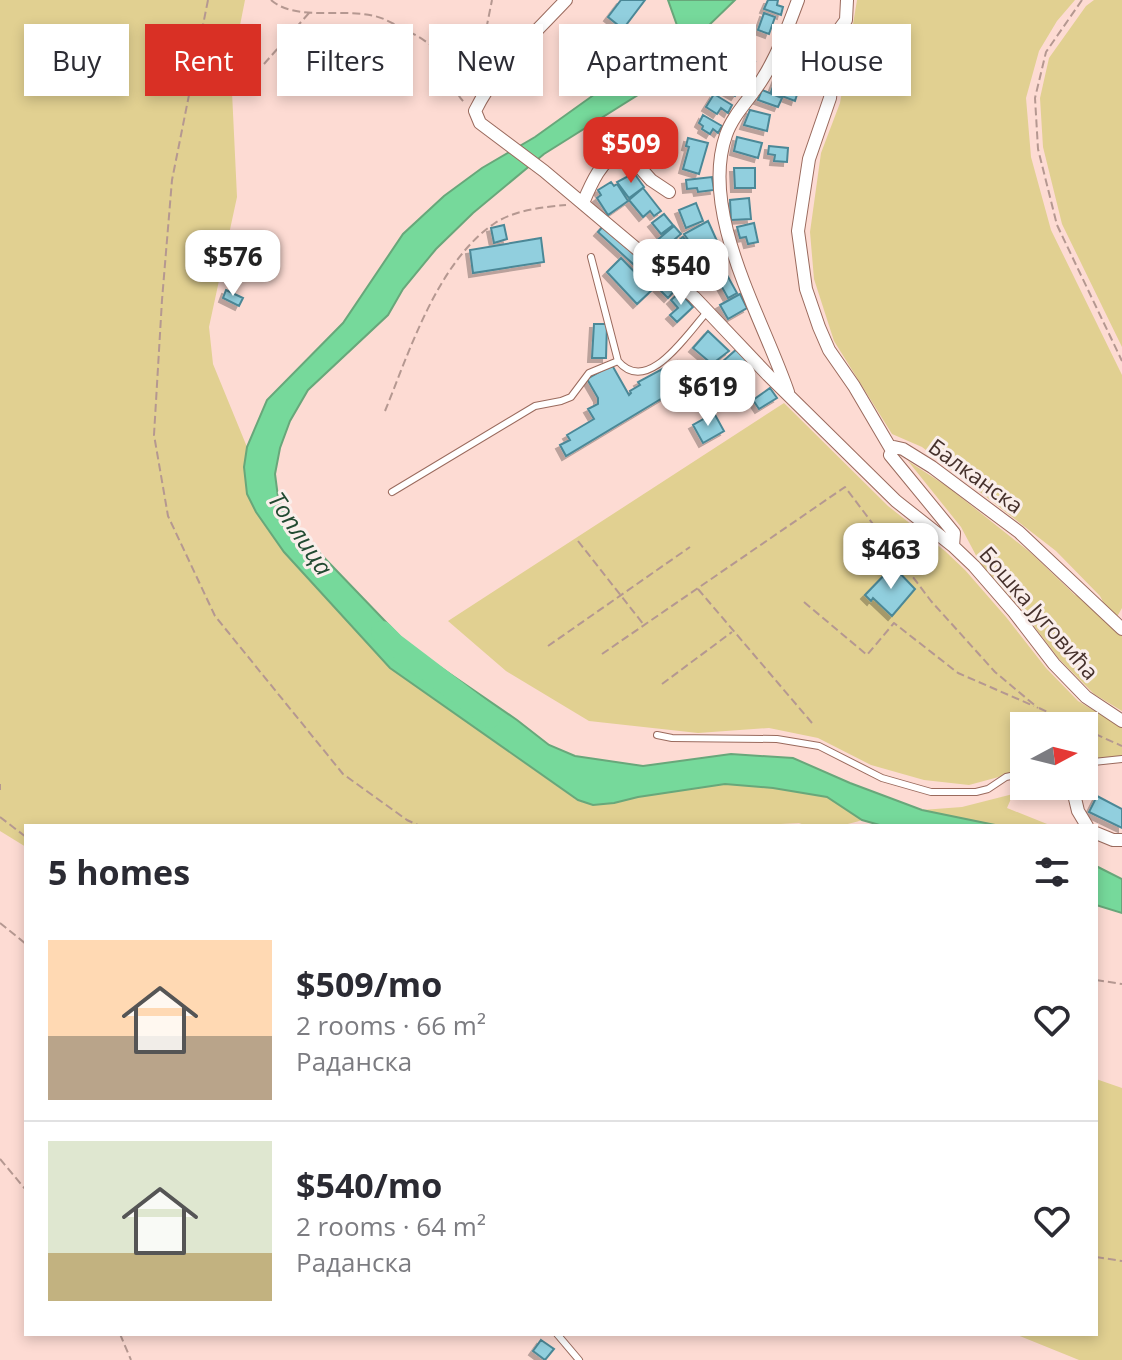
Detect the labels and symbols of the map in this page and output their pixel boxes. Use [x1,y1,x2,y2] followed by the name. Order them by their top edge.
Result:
[584,117,678,185] pin: $509
[186,230,280,298] pin: $576
[634,239,728,307] pin: $540
[661,360,755,428] pin: $619
[923,431,1030,520] street label: Балканска
[261,485,341,582] water label: Топлица
[844,523,938,591] pin: $463
[973,539,1106,685] street label: Бошка Југовића
[1010,712,1098,800] north arrow

